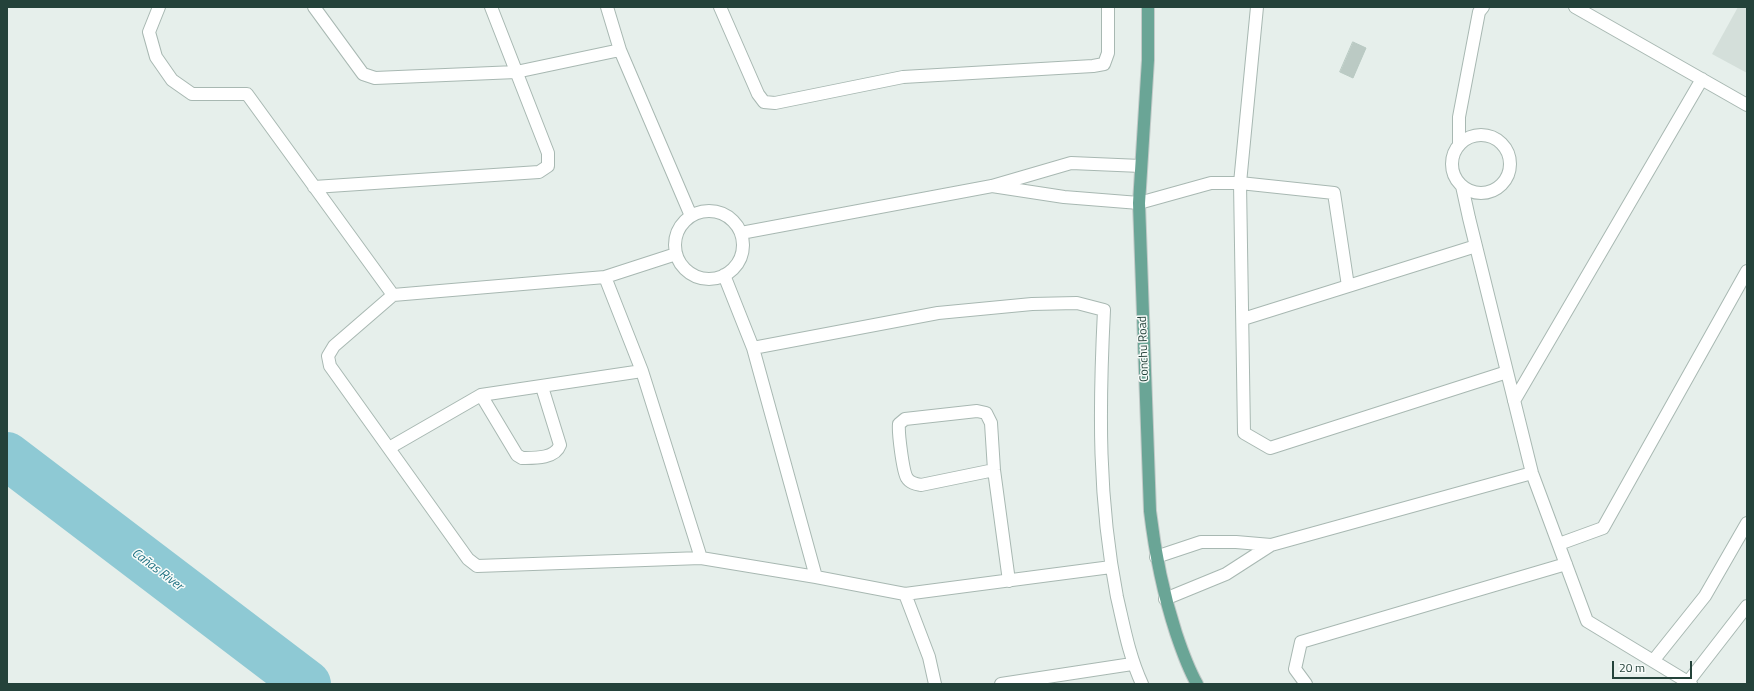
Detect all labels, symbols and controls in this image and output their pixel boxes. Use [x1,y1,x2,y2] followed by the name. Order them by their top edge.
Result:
[1136,316,1152,382] street label: Conchu Road
[128,546,186,594] water label: Cañas River
[1614,653,1694,679] scale bar
[1619,658,1645,677] text: 20 m

